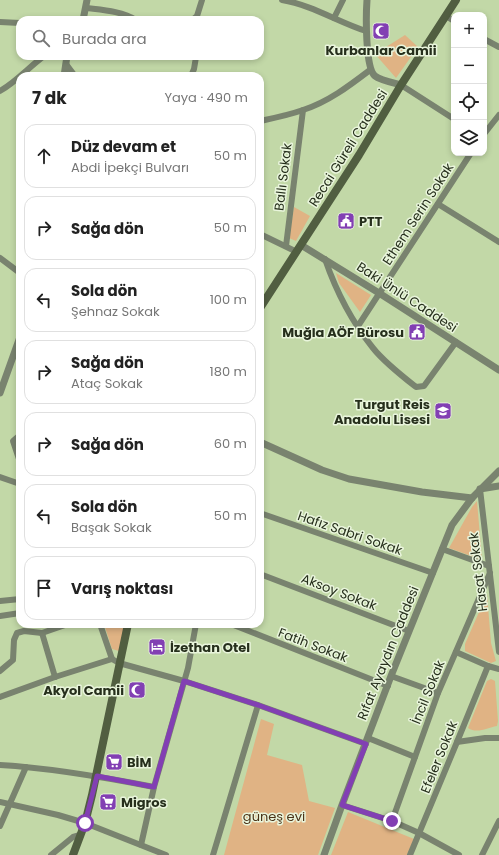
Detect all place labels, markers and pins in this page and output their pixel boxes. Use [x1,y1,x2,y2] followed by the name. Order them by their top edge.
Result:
[371,21,391,41] mosque icon: Kurbanlar Camii
[326,41,437,60] place label: Kurbanlar Camii
[336,211,356,231] public building icon: PTT
[359,212,383,231] place label: PTT
[407,322,427,342] public building icon: Muğla AÖF Bürosu
[282,323,404,342] place label: Muğla AÖF Bürosu
[334,395,430,429] place label: Turgut Reis Anadolu Lisesi
[433,401,453,421] school or university icon: Turgut Reis Anadolu Lisesi
[147,637,167,657] hotel icon: İzethan Otel
[170,638,250,657] place label: İzethan Otel
[127,680,147,700] mosque icon: Akyol Camii
[43,681,124,700] place label: Akyol Camii
[104,752,124,772] supermarket icon: BİM
[127,753,151,772] place label: BİM
[98,792,118,812] supermarket icon: Migros
[121,793,167,812] place label: Migros

